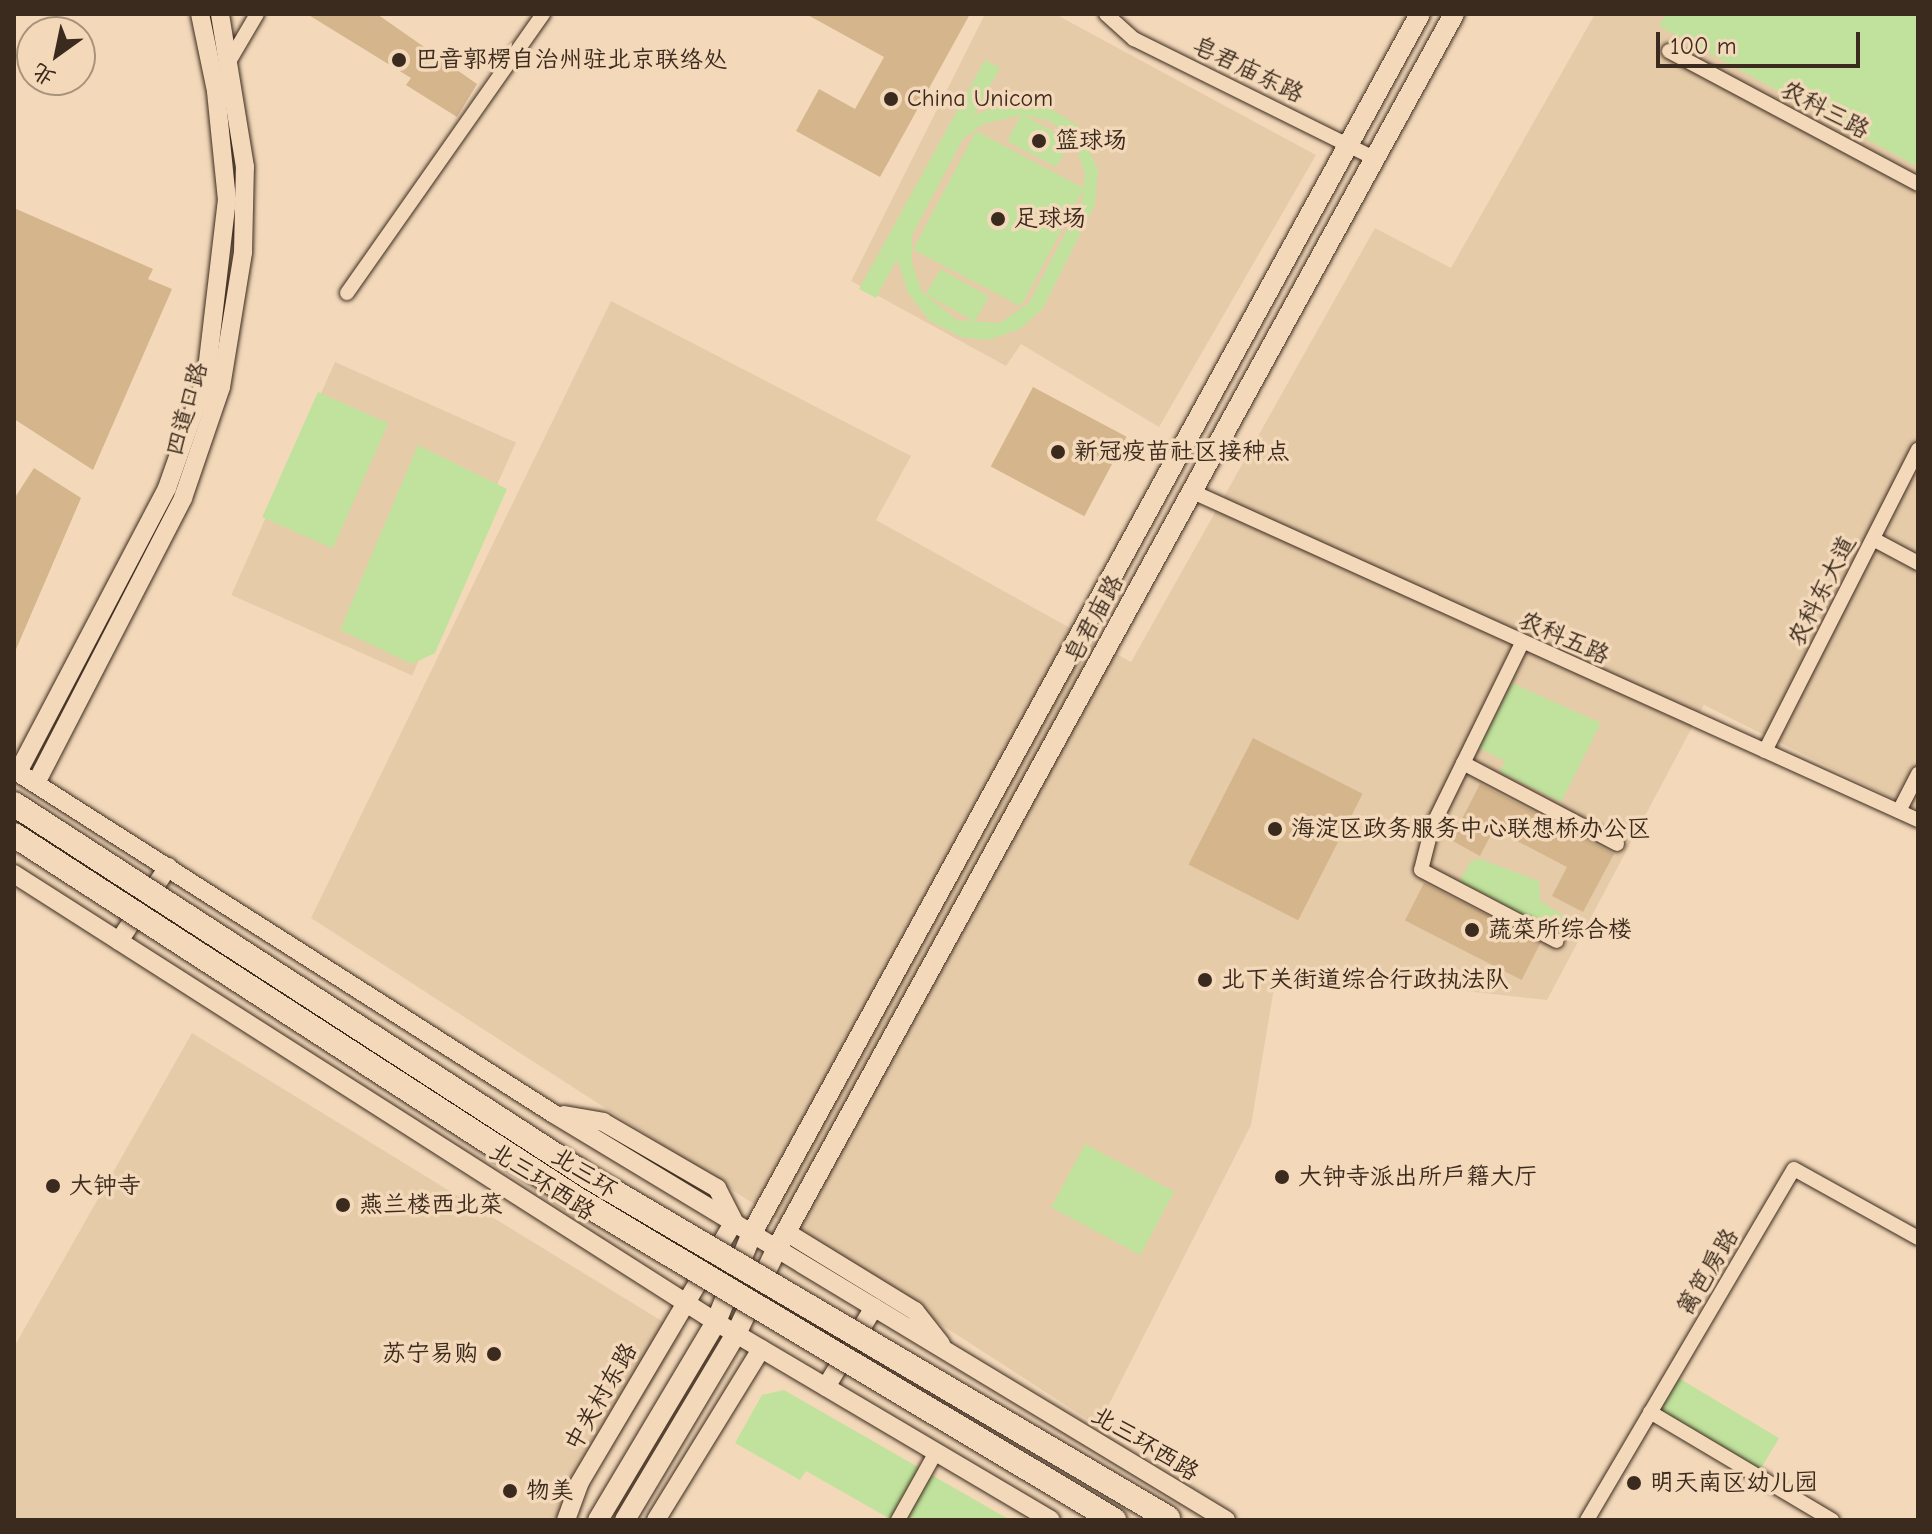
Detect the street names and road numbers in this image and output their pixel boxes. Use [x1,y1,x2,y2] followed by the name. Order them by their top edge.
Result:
[1188,31,1308,109] street label: 皂君庙东路
[1776,75,1874,145] street label: 农科三路
[160,359,214,459] street label: 四道口路
[1782,531,1862,651] street label: 农科东大道
[1058,570,1130,668] street label: 皂君庙路
[1514,605,1614,671] street label: 农科五路
[484,1137,600,1227] street label: 北三环西路
[546,1142,622,1204] street label: 北三环
[1671,1223,1745,1321] street label: 篱笆房路
[559,1338,643,1456] street label: 中关村东路
[1086,1401,1204,1487] street label: 北三环西路

